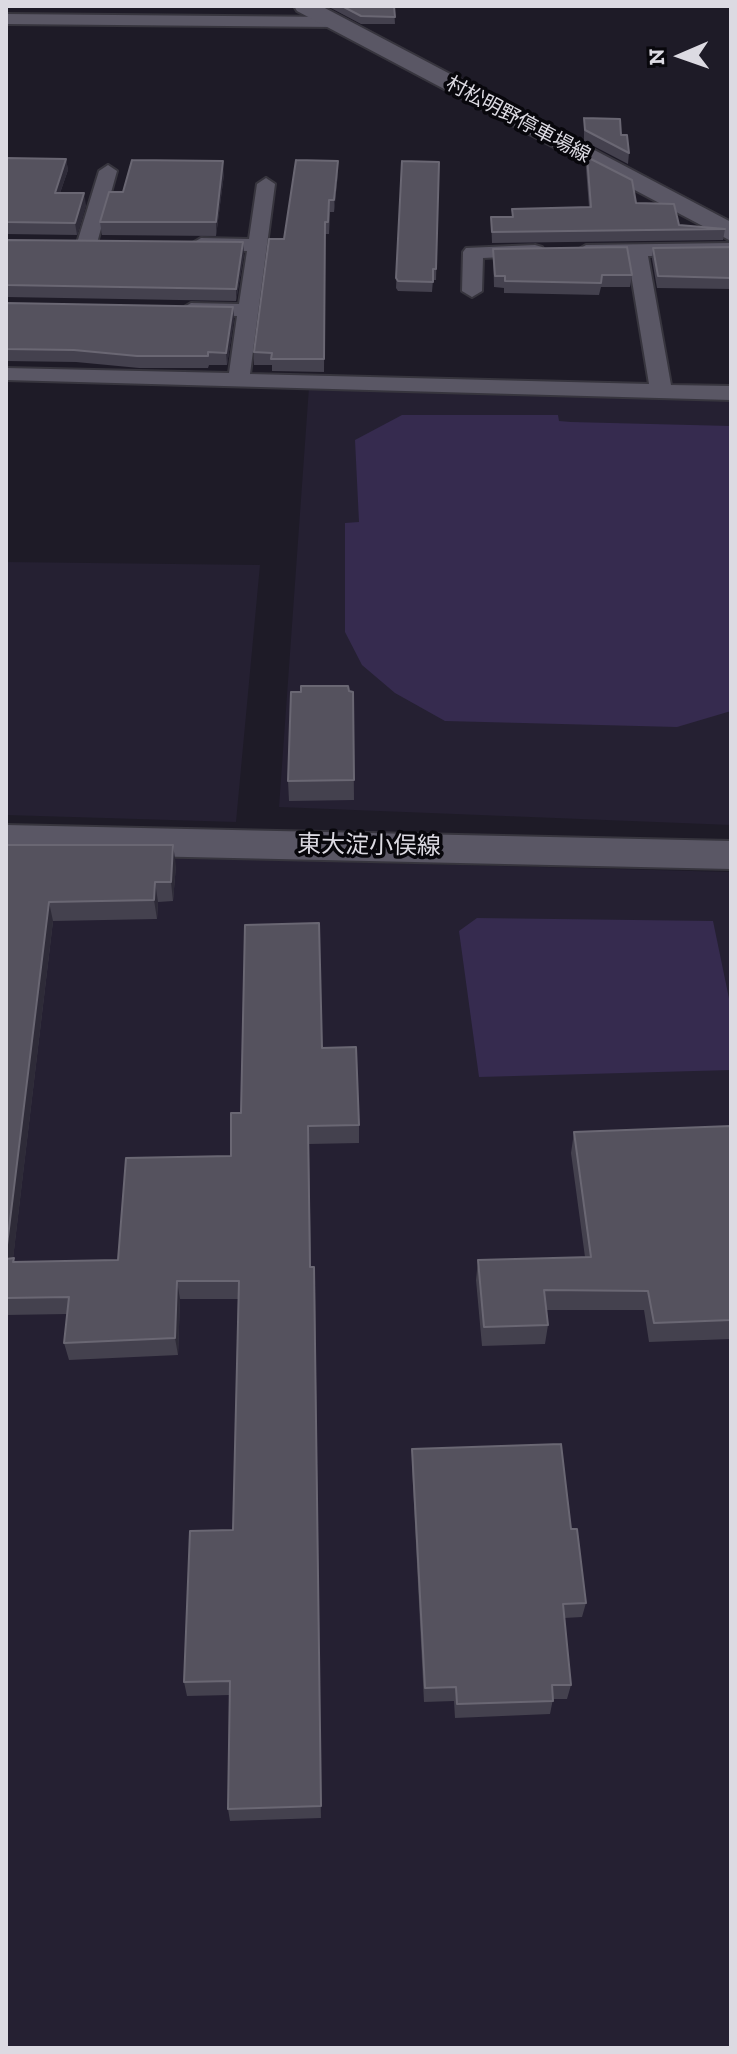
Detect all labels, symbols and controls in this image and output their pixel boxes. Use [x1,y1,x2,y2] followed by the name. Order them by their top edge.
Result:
[641,16,721,96] north arrow
[643,48,670,66] text: N
[442,72,594,168] street label: 村松明野停車場線
[297,830,441,862] street label: 東大淀小俣線

